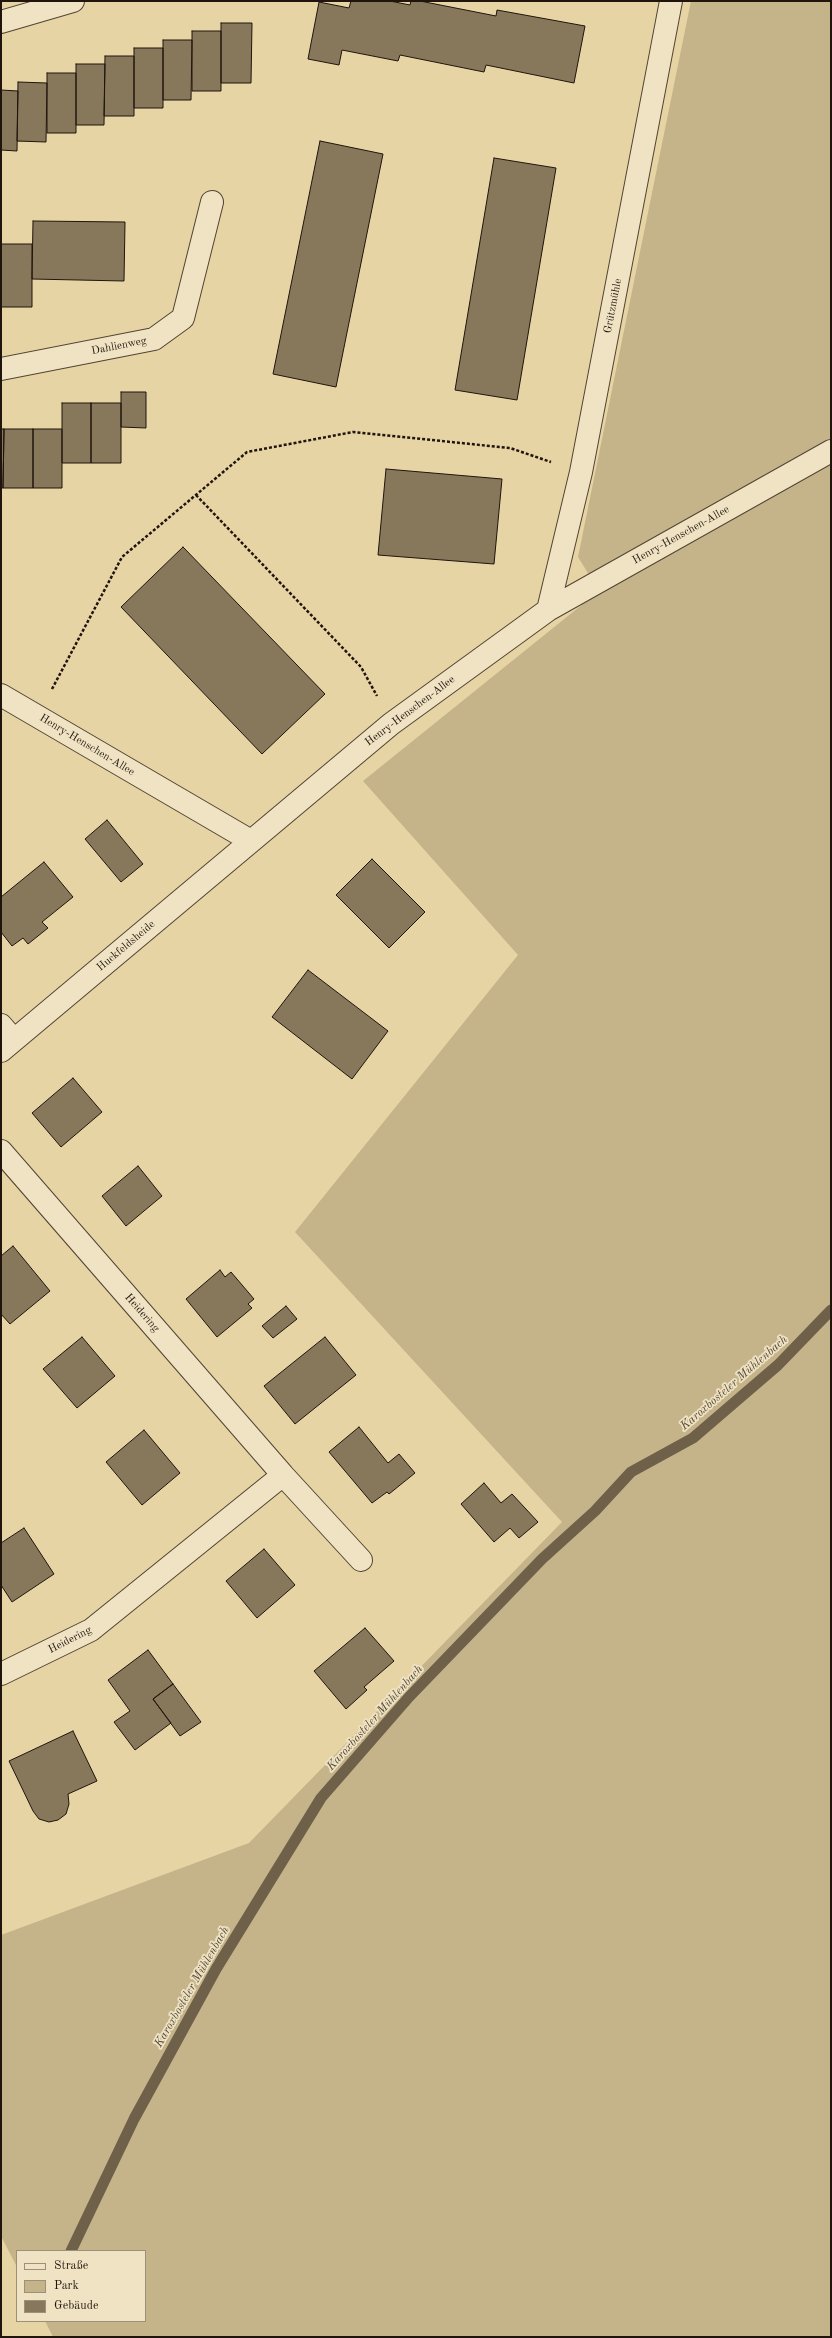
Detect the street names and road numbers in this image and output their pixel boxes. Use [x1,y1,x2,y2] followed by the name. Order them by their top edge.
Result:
[601,277,625,335] street label: Grützmühle
[90,334,148,358] street label: Dahlienweg
[630,503,732,567] street label: Henry-Henschen-Allee
[363,673,457,749] street label: Henry-Henschen-Allee
[37,711,137,779] street label: Henry-Henschen-Allee
[94,918,158,974] street label: Huckfeldsheide
[122,1291,162,1335] street label: Heidering
[46,1623,94,1657] street label: Heidering

